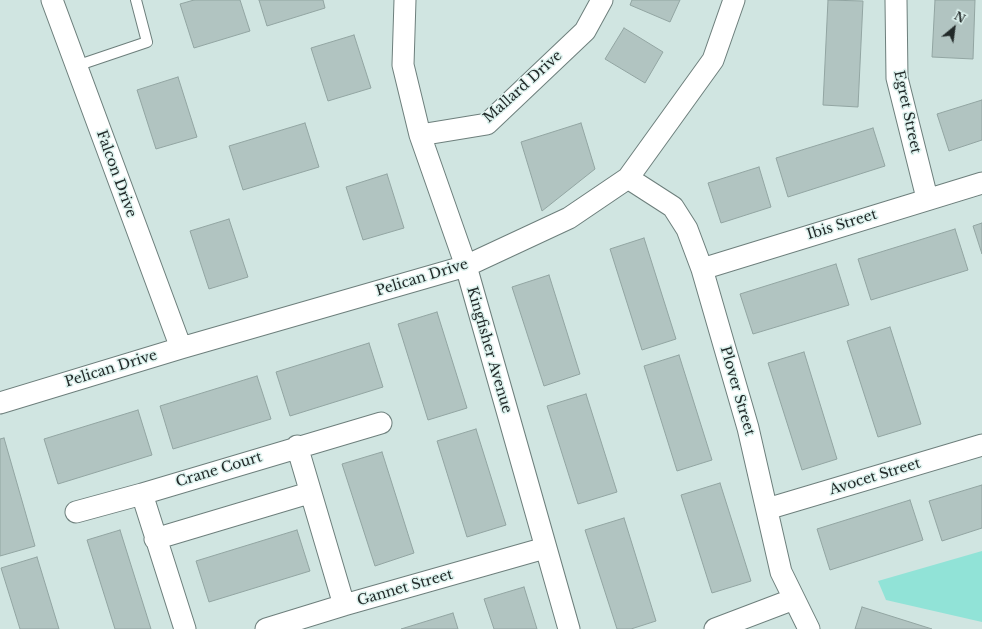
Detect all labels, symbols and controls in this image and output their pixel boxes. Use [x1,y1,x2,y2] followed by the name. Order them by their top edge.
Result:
[934,8,974,48] north arrow
[952,9,968,26] text: N
[480,47,566,127] street label: Mallard Drive
[890,69,924,155] street label: Egret Street
[92,128,140,220] street label: Falcon Drive
[805,206,879,244] street label: Ibis Street
[374,256,470,300] street label: Pelican Drive
[463,285,515,415] street label: Kingfisher Avenue
[716,344,758,438] street label: Plover Street
[63,347,159,391] street label: Pelican Drive
[174,449,264,491] street label: Crane Court
[827,455,923,499] street label: Avocet Street
[355,566,455,610] street label: Gannet Street

